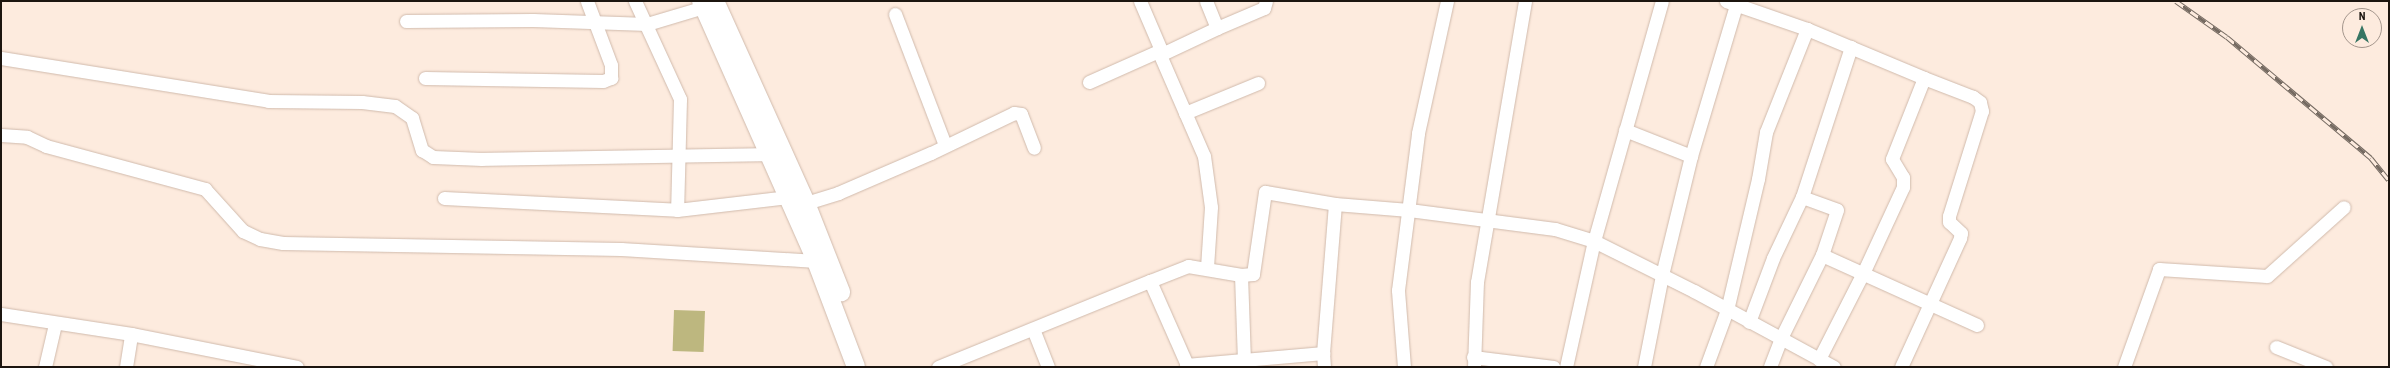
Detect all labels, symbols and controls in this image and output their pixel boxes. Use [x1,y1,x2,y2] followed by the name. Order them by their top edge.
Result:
[2342,8,2382,48] north arrow
[2359,10,2365,23] text: N

